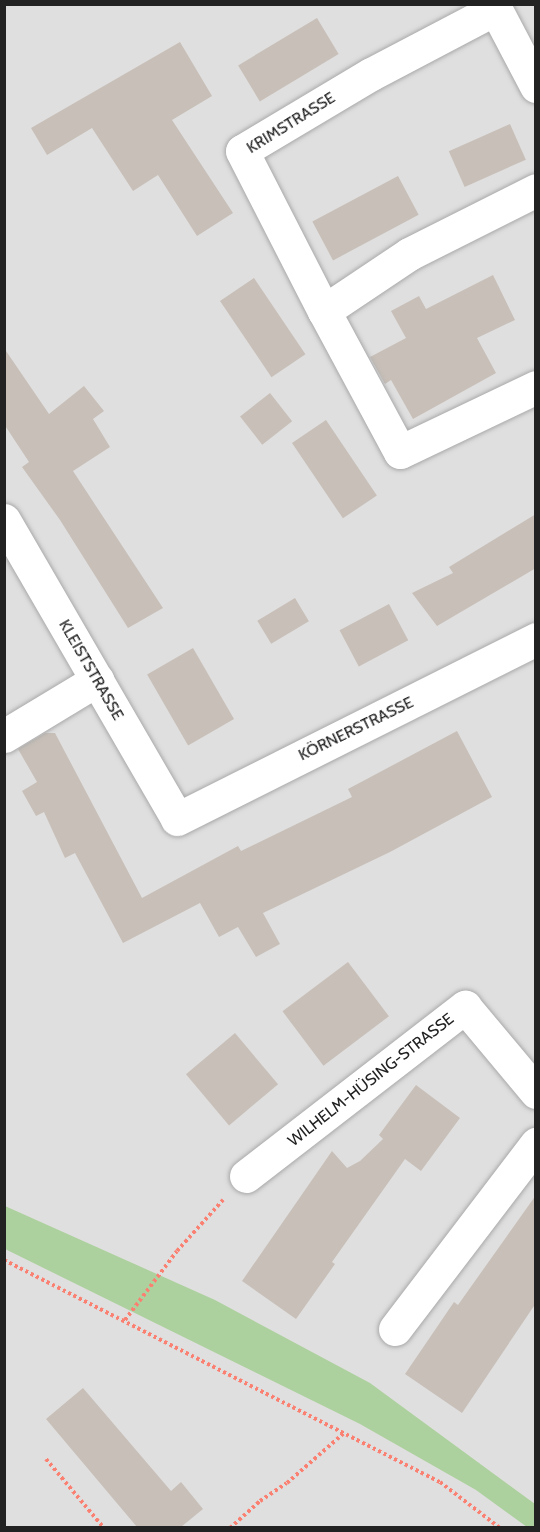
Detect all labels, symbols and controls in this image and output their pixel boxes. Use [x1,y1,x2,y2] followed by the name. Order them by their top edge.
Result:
[243,88,339,158] street label: KRIMSTRASSE
[54,616,128,724] street label: KLEISTSTRASSE
[295,693,417,765] street label: KÖRNERSTRASSE
[284,1009,458,1151] street label: WILHELM-HÜSING-STRASSE

